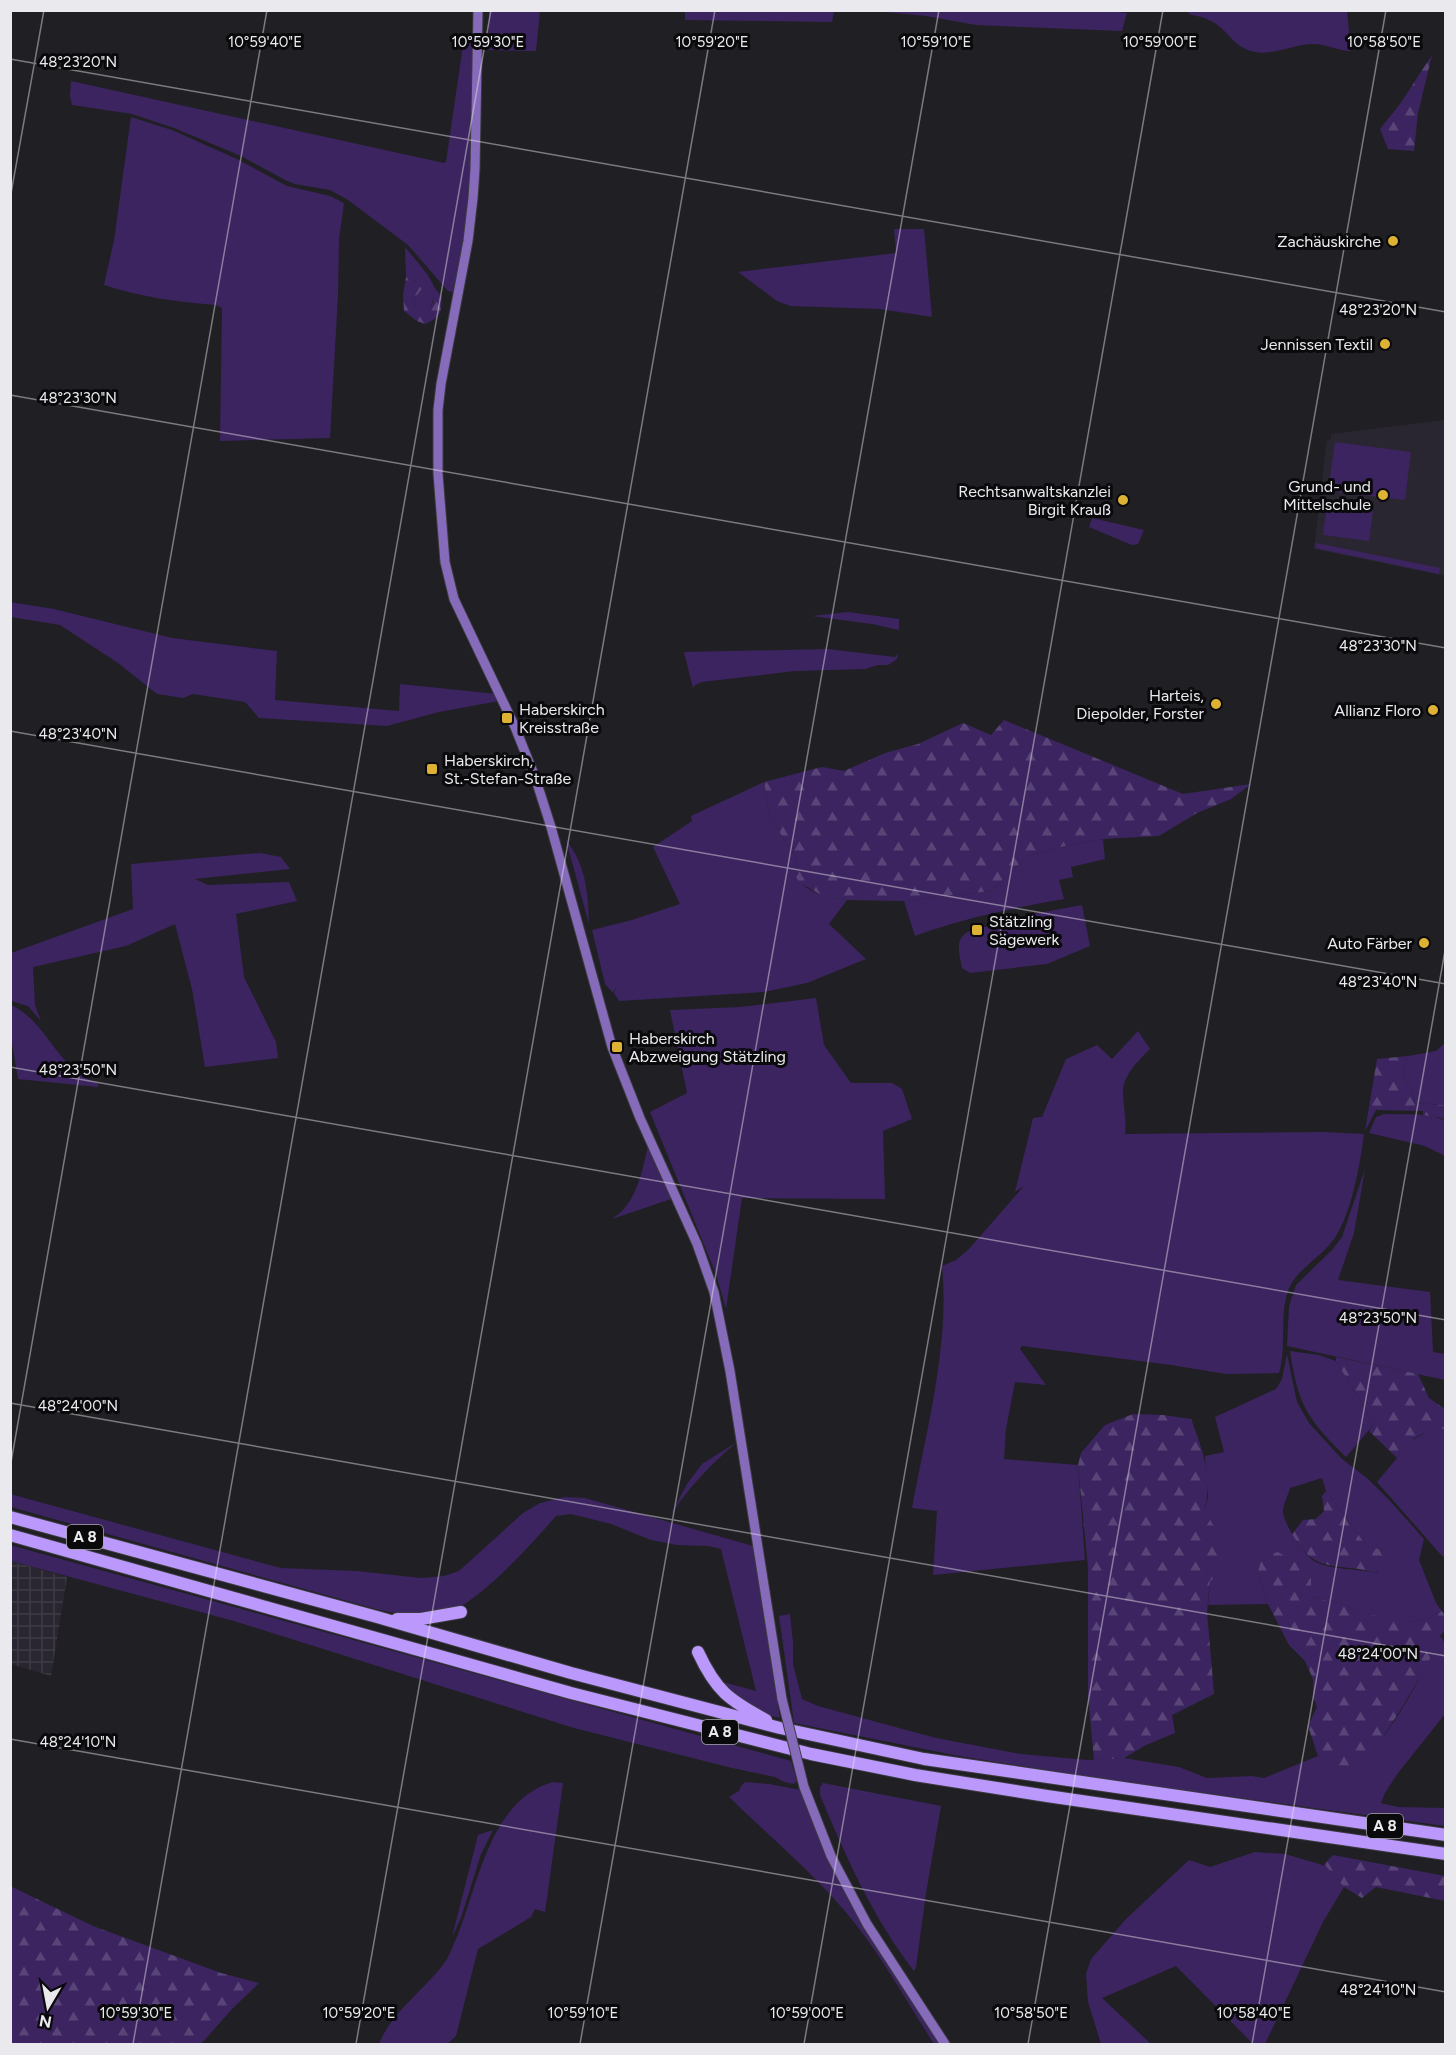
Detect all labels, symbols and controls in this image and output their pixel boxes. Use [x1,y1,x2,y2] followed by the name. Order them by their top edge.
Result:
[228,33,302,51] text: 10°59'40"E
[452,33,524,51] text: 10°59'30"E
[675,33,749,51] text: 10°59'20"E
[901,33,971,51] text: 10°59'10"E
[1123,33,1197,51] text: 10°59'00"E
[1347,33,1421,51] text: 10°58'50"E
[39,53,117,71] text: 48°23'20"N
[1277,232,1381,251] place label: Zachäuskirche
[1386,234,1400,248] marker: Zachäuskirche
[1339,301,1417,319] text: 48°23'20"N
[1261,335,1373,354] place label: Jennissen Textil
[1378,337,1392,351] marker: Jennissen Textil
[39,389,117,407] text: 48°23'30"N
[1283,477,1371,514] place label: Grund- und Mittelschule
[958,482,1111,519] place label: Rechtsanwaltskanzlei Birgit Krauß
[1376,488,1390,502] marker: Grund- und Mittelschule
[1116,493,1130,507] marker: Rechtsanwaltskanzlei Birgit Krauß
[1339,637,1417,655] text: 48°23'30"N
[1076,686,1205,723] place label: Harteis, Diepolder, Forster
[1209,697,1223,711] marker: Harteis, Diepolder, Forster
[519,700,605,737] place label: Haberskirch Kreisstraße
[1334,701,1421,720] place label: Allianz Floro
[1426,703,1440,717] marker: Allianz Floro
[500,711,514,725] marker: Haberskirch Kreisstraße
[39,725,117,743] text: 48°23'40"N
[444,751,572,788] place label: Haberskirch, St.-Stefan-Straße
[425,762,439,776] marker: Haberskirch, St.-Stefan-Straße
[989,912,1059,949] place label: Stätzling Sägewerk
[970,923,984,937] marker: Stätzling Sägewerk
[1327,934,1413,953] place label: Auto Färber
[1417,936,1431,950] marker: Auto Färber
[1339,973,1417,991] text: 48°23'40"N
[629,1029,786,1066] place label: Haberskirch Abzweigung Stätzling
[610,1040,624,1054] marker: Haberskirch Abzweigung Stätzling
[39,1061,117,1079] text: 48°23'50"N
[1339,1309,1417,1327] text: 48°23'50"N
[38,1397,118,1415] text: 48°24'00"N
[67,1525,103,1549] road number: A 8
[1338,1645,1418,1663] text: 48°24'00"N
[702,1720,738,1744] road number: A 8
[40,1733,116,1751] text: 48°24'10"N
[1367,1814,1403,1838] road number: A 8
[18,1977,78,2037] north arrow
[1340,1981,1416,1999] text: 48°24'10"N
[100,2004,172,2022] text: 10°59'30"E
[322,2004,396,2022] text: 10°59'20"E
[548,2004,618,2022] text: 10°59'10"E
[770,2004,844,2022] text: 10°59'00"E
[994,2004,1068,2022] text: 10°58'50"E
[1217,2004,1291,2022] text: 10°58'40"E
[38,2011,53,2032] text: N

